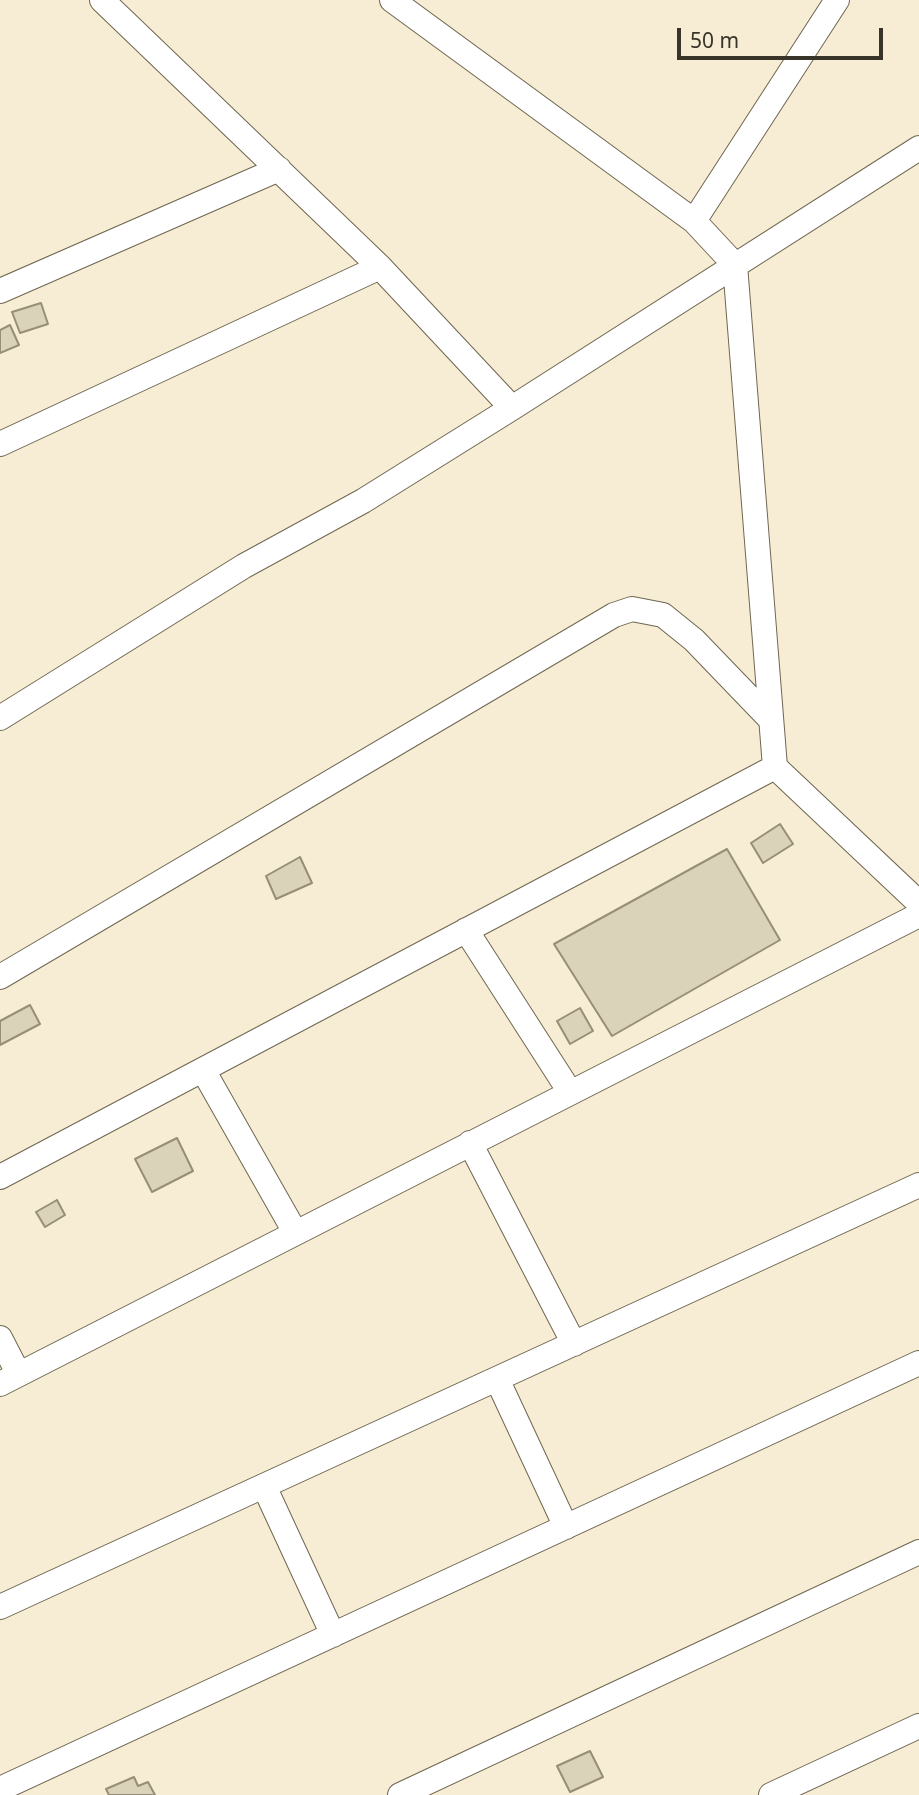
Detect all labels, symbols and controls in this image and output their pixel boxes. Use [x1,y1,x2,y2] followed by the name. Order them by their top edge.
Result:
[681,14,888,58] scale bar
[690,26,739,54] text: 50 m

